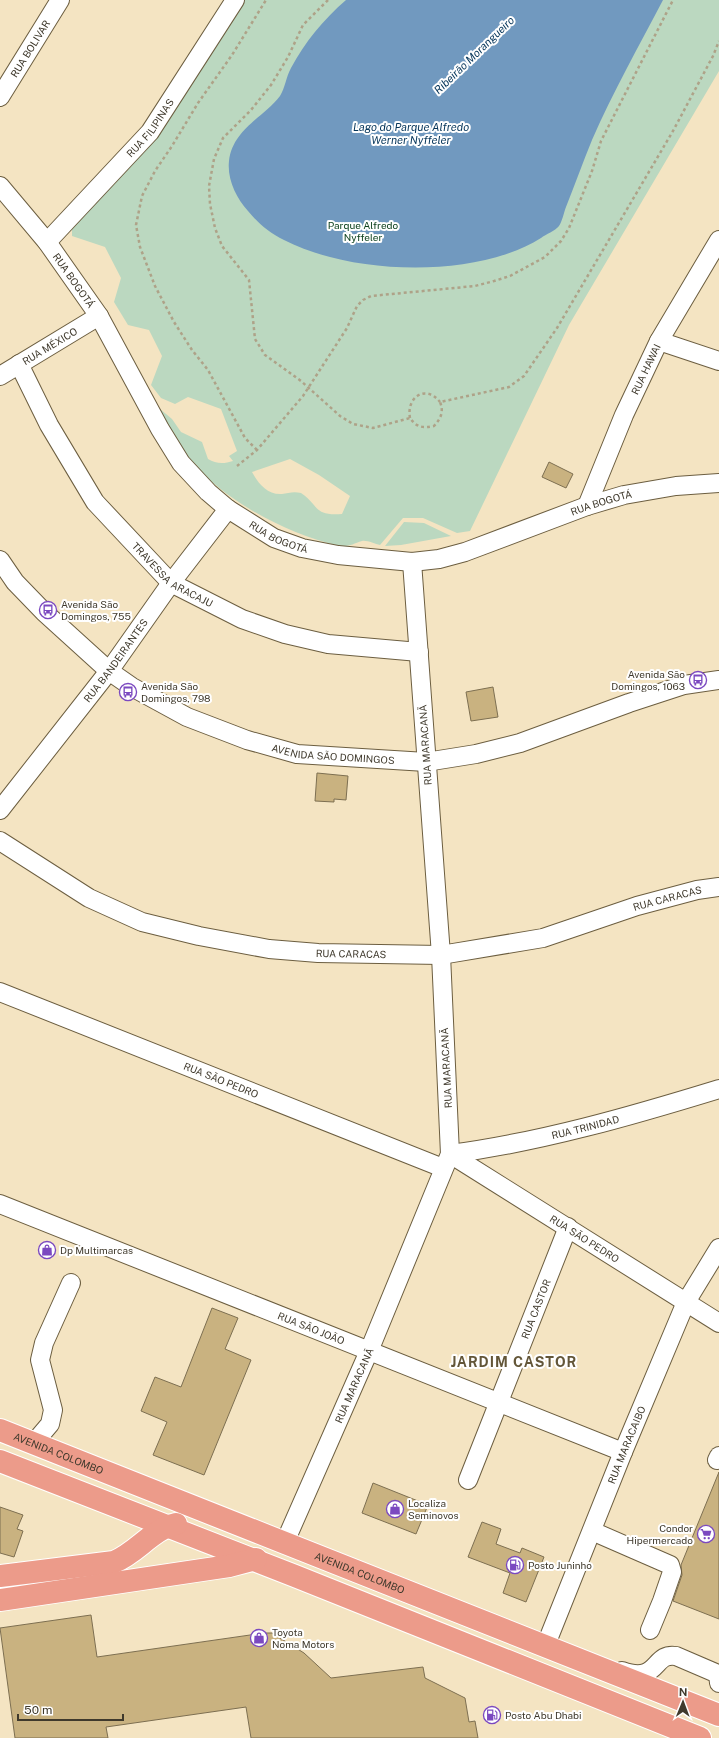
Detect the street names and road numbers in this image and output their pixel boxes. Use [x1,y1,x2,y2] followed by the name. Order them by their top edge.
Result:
[8,18,52,79] street label: RUA BOLIVAR
[124,96,176,159] street label: RUA FILIPINAS
[51,251,97,310] street label: RUA BOGOTÁ
[20,325,79,367] street label: RUA MÉXICO
[629,342,663,396] street label: RUA HAWAI
[569,488,633,518] street label: RUA BOGOTÁ
[247,518,309,555] street label: RUA BOGOTÁ
[130,540,215,609] street label: TRAVESSA ARACAJU
[81,616,150,705] street label: RUA BANDEIRANTES
[416,704,434,786] street label: RUA MARACANÃ
[271,741,395,766] street label: AVENIDA SÃO DOMINGOS
[631,883,703,913] street label: RUA CARACAS
[316,947,387,960] street label: RUA CARACAS
[438,1027,454,1109] street label: RUA MARACANÃ
[182,1060,260,1100] street label: RUA SÃO PEDRO
[550,1113,621,1141] street label: RUA TRINIDAD
[548,1212,621,1265] street label: RUA SÃO PEDRO
[518,1277,553,1340] street label: RUA CASTOR
[276,1309,346,1347] street label: RUA SÃO JOÃO
[332,1346,376,1425] street label: RUA MARACANÃ
[605,1404,648,1485] street label: RUA MARACAIBO
[12,1430,105,1476] street label: AVENIDA COLOMBO
[313,1549,406,1596] street label: AVENIDA COLOMBO

